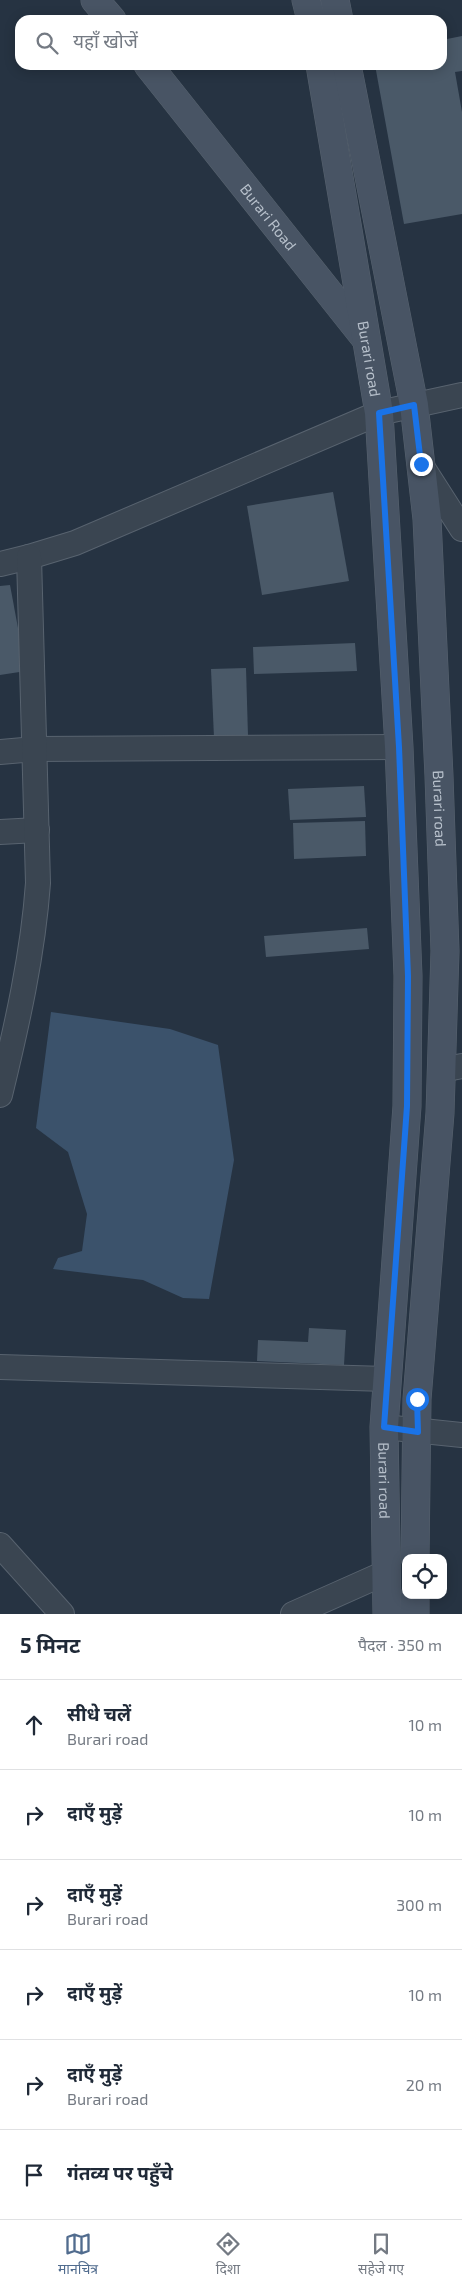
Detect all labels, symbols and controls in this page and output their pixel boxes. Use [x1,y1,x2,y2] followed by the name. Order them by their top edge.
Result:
[15,15,447,70] search box
[33,29,61,57] icon: search
[73,29,138,52] text: यहाँ खोजें
[237,180,301,254] street label: Burari Road
[355,320,385,398] street label: Burari road
[410,453,433,476] route end
[430,770,450,847] street label: Burari road
[406,1388,429,1411] route start
[375,1442,394,1519] street label: Burari road
[402,1554,447,1599] map controls
[402,1554,447,1599] button: locate
[20,1632,80,1657] text: 5 मिनट
[358,1635,442,1654] text: पैदल · 350 m
[67,1702,131,1725] text: सीधे चलें
[20,1711,48,1739] icon: ahead
[408,1715,442,1734] text: 10 m
[67,1729,148,1748] text: Burari road
[20,1801,48,1829] icon: right
[67,1801,122,1824] text: दाएँ मुड़ें
[408,1805,442,1824] text: 10 m
[67,1882,122,1905] text: दाएँ मुड़ें
[20,1891,48,1919] icon: right
[396,1895,442,1914] text: 300 m
[67,1909,148,1928] text: Burari road
[20,1981,48,2009] icon: right
[67,1981,122,2004] text: दाएँ मुड़ें
[408,1985,442,2004] text: 10 m
[67,2062,122,2085] text: दाएँ मुड़ें
[20,2071,48,2099] icon: right
[406,2075,442,2094] text: 20 m
[67,2089,148,2108] text: Burari road
[20,2161,48,2189] icon: arrive
[67,2161,173,2184] text: गंतव्य पर पहुँचे
[58,2230,98,2280] tab: मानचित्र
[214,2230,242,2280] tab: दिशा
[358,2230,404,2280] tab: सहेजे गए

